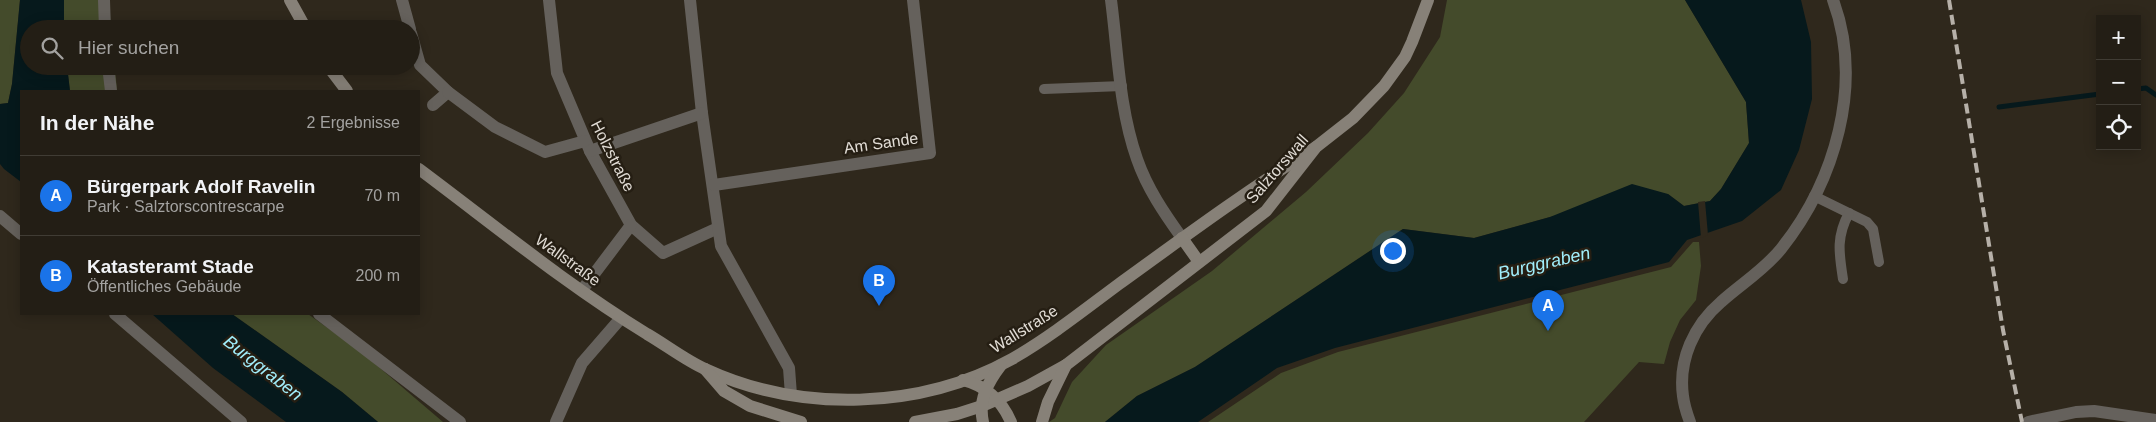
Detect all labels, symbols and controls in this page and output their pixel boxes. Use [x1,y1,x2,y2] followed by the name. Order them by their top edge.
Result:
[2096,15,2141,150] map controls
[2096,15,2141,60] button: +
[20,20,420,75] search box
[38,34,66,62] icon: search
[78,37,179,58] text: Hier suchen
[2096,60,2141,105] button: −
[2096,105,2141,150] button: locate
[40,111,154,134] text: In der Nähe
[307,114,400,131] text: 2 Ergebnisse
[588,118,638,194] street label: Holzstraße
[843,129,919,157] street label: Am Sande
[1243,131,1311,207] street label: Salztorswall
[87,176,315,197] text: Bürgerpark Adolf Ravelin
[50,187,62,204] text: A
[364,187,400,204] text: 70 m
[87,198,284,215] text: Park · Salztorscontrescarpe
[532,231,604,289] street label: Wallstraße
[1380,238,1406,264] your location
[1496,243,1592,283] water label: Burggraben
[87,256,254,277] text: Katasteramt Stade
[863,265,895,306] pin: B
[50,267,62,284] text: B
[356,267,400,284] text: 200 m
[87,278,241,295] text: Öffentliches Gebäude
[1532,290,1564,331] pin: A
[987,302,1061,356] street label: Wallstraße
[220,331,306,405] water label: Burggraben

